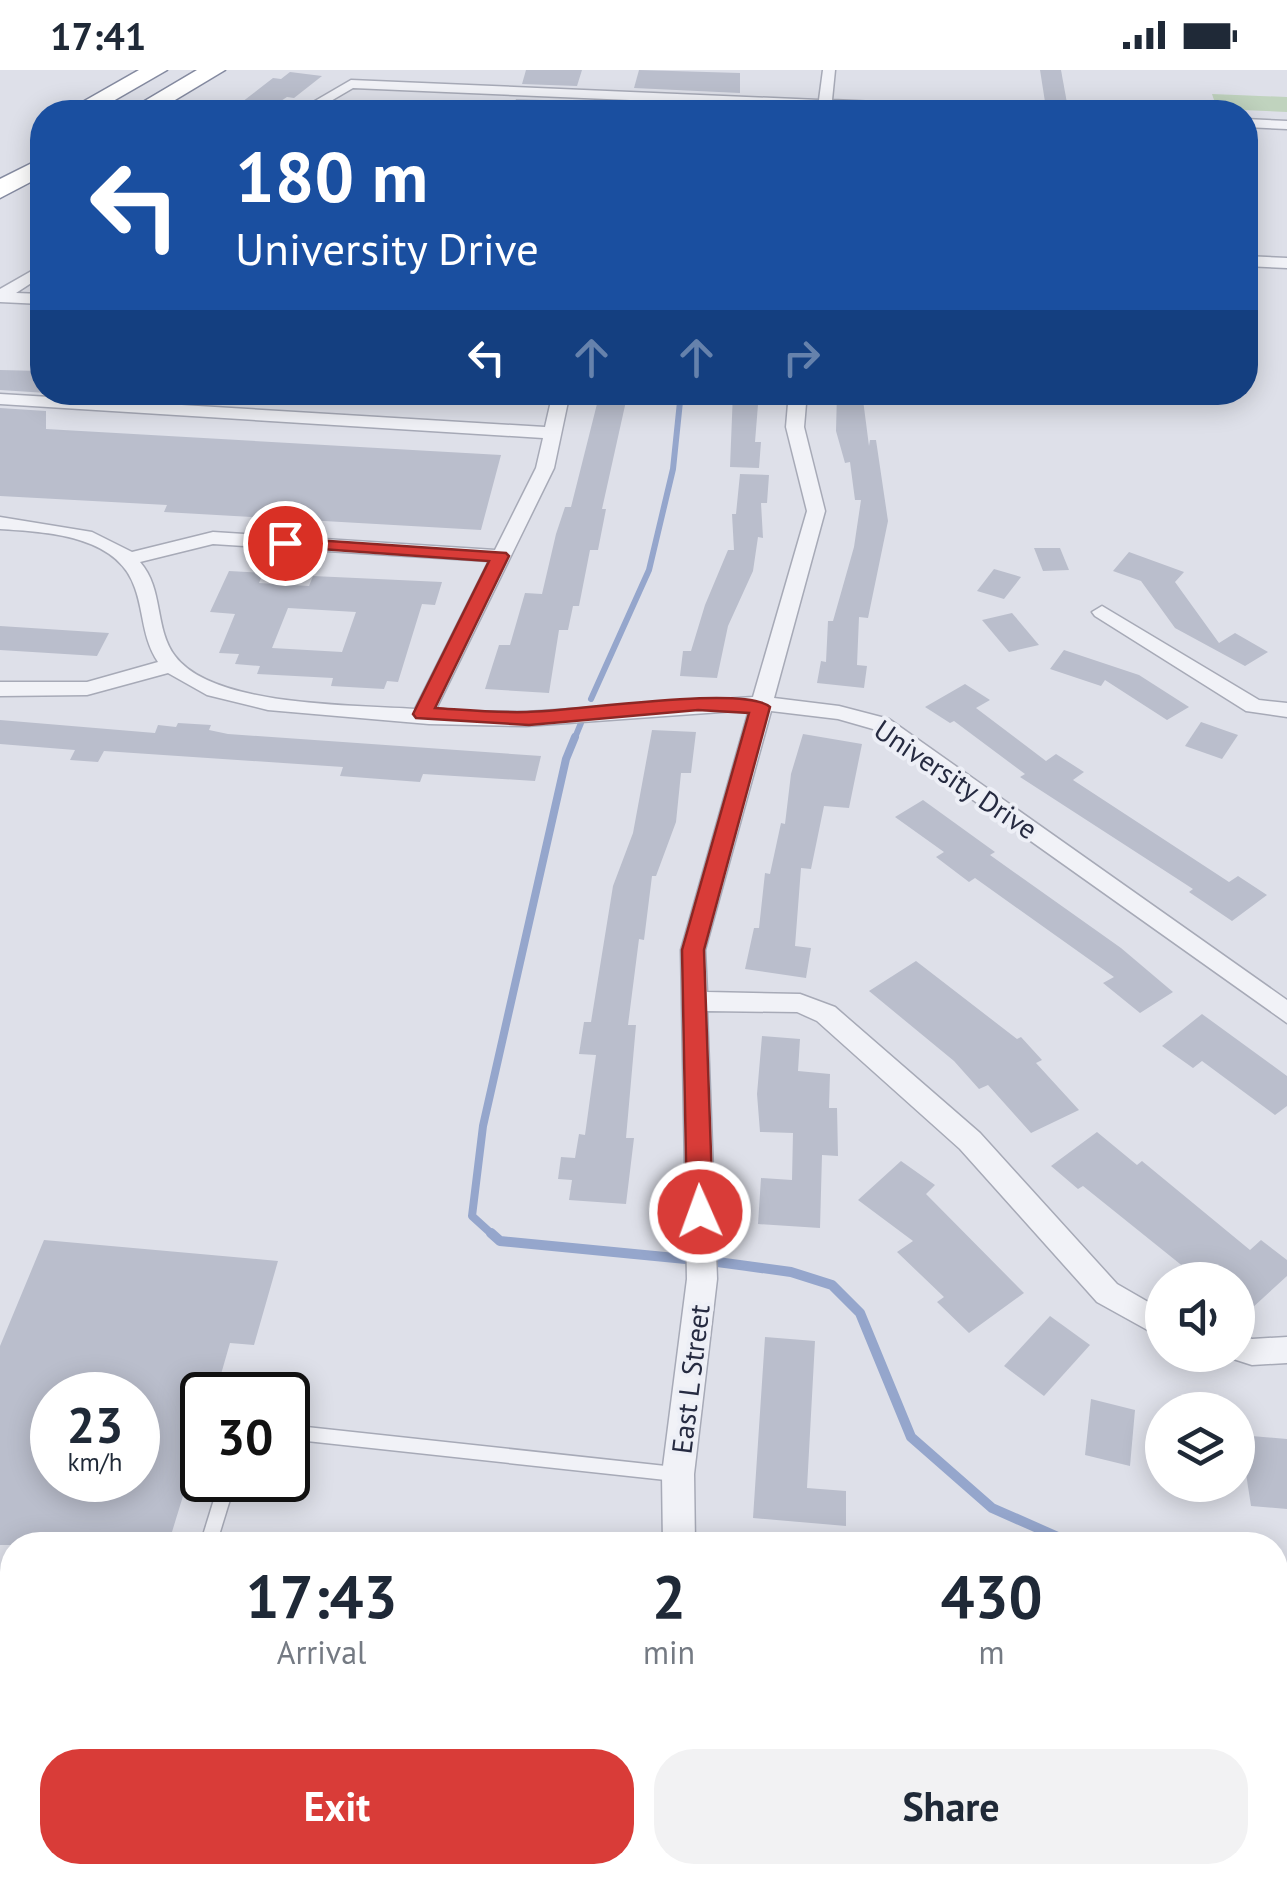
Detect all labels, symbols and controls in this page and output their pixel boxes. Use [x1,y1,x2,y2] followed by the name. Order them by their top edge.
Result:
[50,11,146,60] text: 17:41
[235,131,428,221] text: 180 m
[70,140,200,270] icon: left
[235,219,539,277] text: University Drive
[459,330,514,385] icon: left
[564,330,619,385] icon: ahead
[669,330,724,385] icon: ahead
[774,330,829,385] icon: right
[243,501,328,586] pin
[258,516,313,571] icon: arrive
[867,711,1045,847] street label: University Drive
[648,1160,752,1264] position arrow
[1145,1262,1255,1502] map controls
[1145,1262,1255,1372] button: sound
[663,1302,718,1456] street label: East L Street
[180,1372,310,1502] speed limit sign: 30
[67,1392,123,1457] text: 23
[1145,1392,1255,1502] button: layers
[68,1446,122,1478] text: km/h
[245,1557,398,1635] text: 17:43
[652,1557,686,1635] text: 2
[941,1557,1043,1635] text: 430
[277,1631,366,1673] text: Arrival
[643,1631,695,1673] text: min
[979,1631,1005,1673] text: m
[40,1749,634,1864] button: Exit
[654,1749,1248,1864] button: Share

